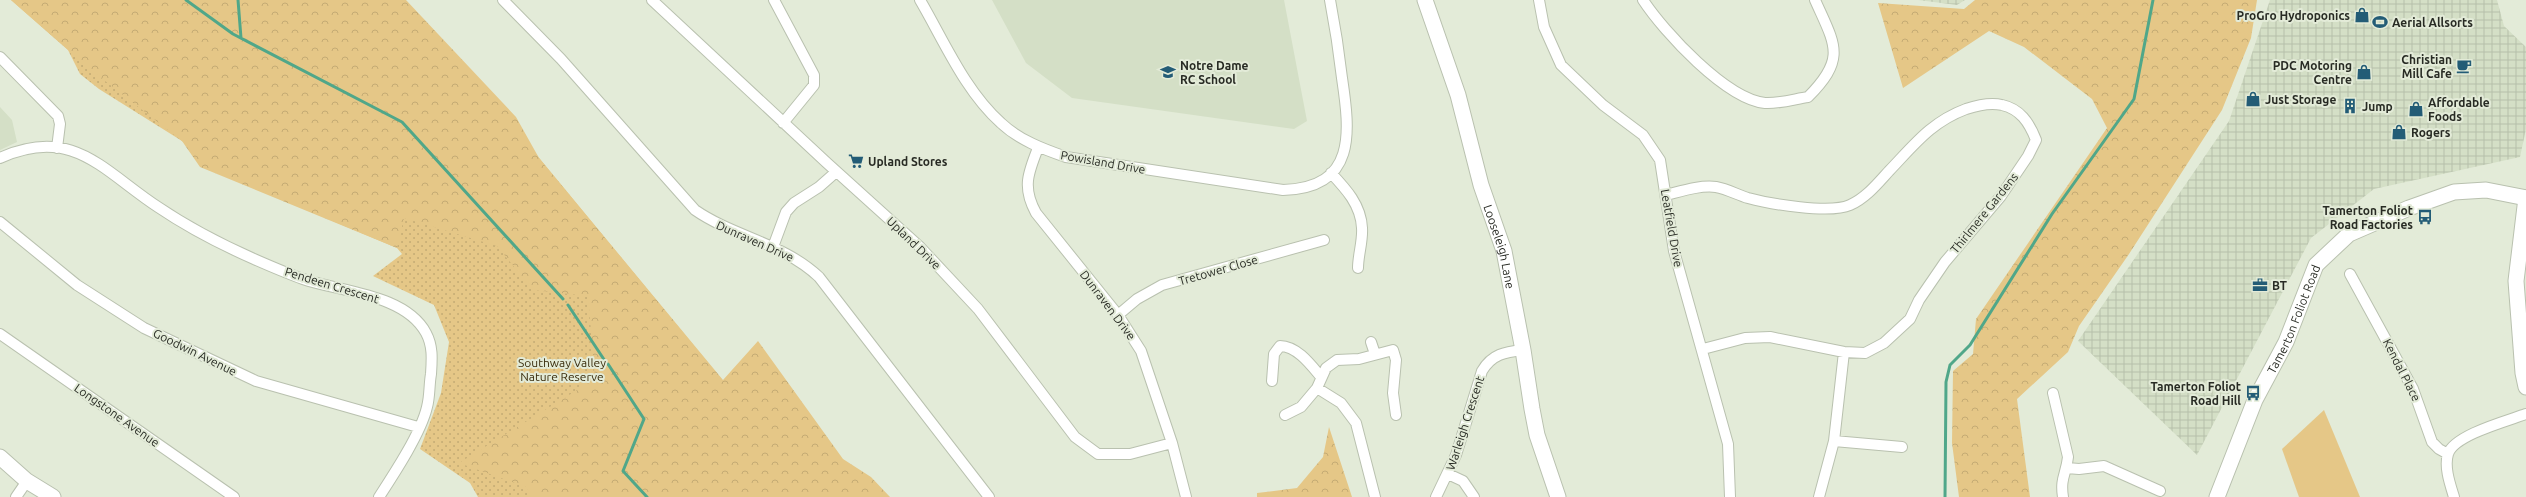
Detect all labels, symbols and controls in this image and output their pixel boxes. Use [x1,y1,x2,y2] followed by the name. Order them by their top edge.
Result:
[2353,6,2371,24] shop icon: ProGro Hydroponics
[2237,9,2350,22] place label: ProGro Hydroponics
[2371,13,2389,31] sports icon: Aerial Allsorts
[2392,16,2473,29] place label: Aerial Allsorts
[2401,53,2452,80] place label: Christian Mill Cafe
[2455,57,2473,75] cafe icon: Christian Mill Cafe
[1180,59,1249,86] place label: Notre Dame RC School
[2273,59,2352,86] place label: PDC Motoring Centre
[1159,63,1177,81] school or university icon: Notre Dame RC School
[2355,63,2373,81] shop icon: PDC Motoring Centre
[2244,90,2262,108] shop icon: Just Storage
[2265,93,2336,106] place label: Just Storage
[2428,96,2490,123] place label: Affordable Foods
[2341,97,2359,115] building icon: Jump
[2362,100,2393,113] place label: Jump
[2407,100,2425,118] shop icon: Affordable Foods
[2390,123,2408,141] shop icon: Rogers
[2411,126,2451,139] place label: Rogers
[1060,148,1146,176] street label: Powisland Drive
[847,152,865,170] supermarket icon: Upland Stores
[868,155,948,168] place label: Upland Stores
[1948,170,2020,256] street label: Thirlmere Gardens
[1659,188,1685,268] street label: Leatfield Drive
[1482,203,1518,290] street label: Looseleigh Lane
[2323,204,2413,231] place label: Tamerton Foliot Road Factories
[2416,208,2434,226] bus stop icon: Tamerton Foliot Road Factories
[884,214,944,272] street label: Upland Drive
[714,218,796,264] street label: Dunraven Drive
[1177,252,1259,288] street label: Tretower Close
[2264,263,2322,375] street label: Tamerton Foliot Road
[283,264,381,306] street label: Pendeen Crescent
[1078,268,1138,342] street label: Dunraven Drive
[2251,276,2269,294] office icon: BT
[2272,279,2287,292] place label: BT
[151,326,239,378] street label: Goodwin Avenue
[2381,337,2423,403] street label: Kendal Place
[518,356,606,383] park label: Southway Valley Nature Reserve
[1444,374,1486,472] street label: Warleigh Crescent
[2151,380,2241,407] place label: Tamerton Foliot Road Hill
[72,381,162,449] street label: Longstone Avenue
[2244,384,2262,402] bus stop icon: Tamerton Foliot Road Hill

